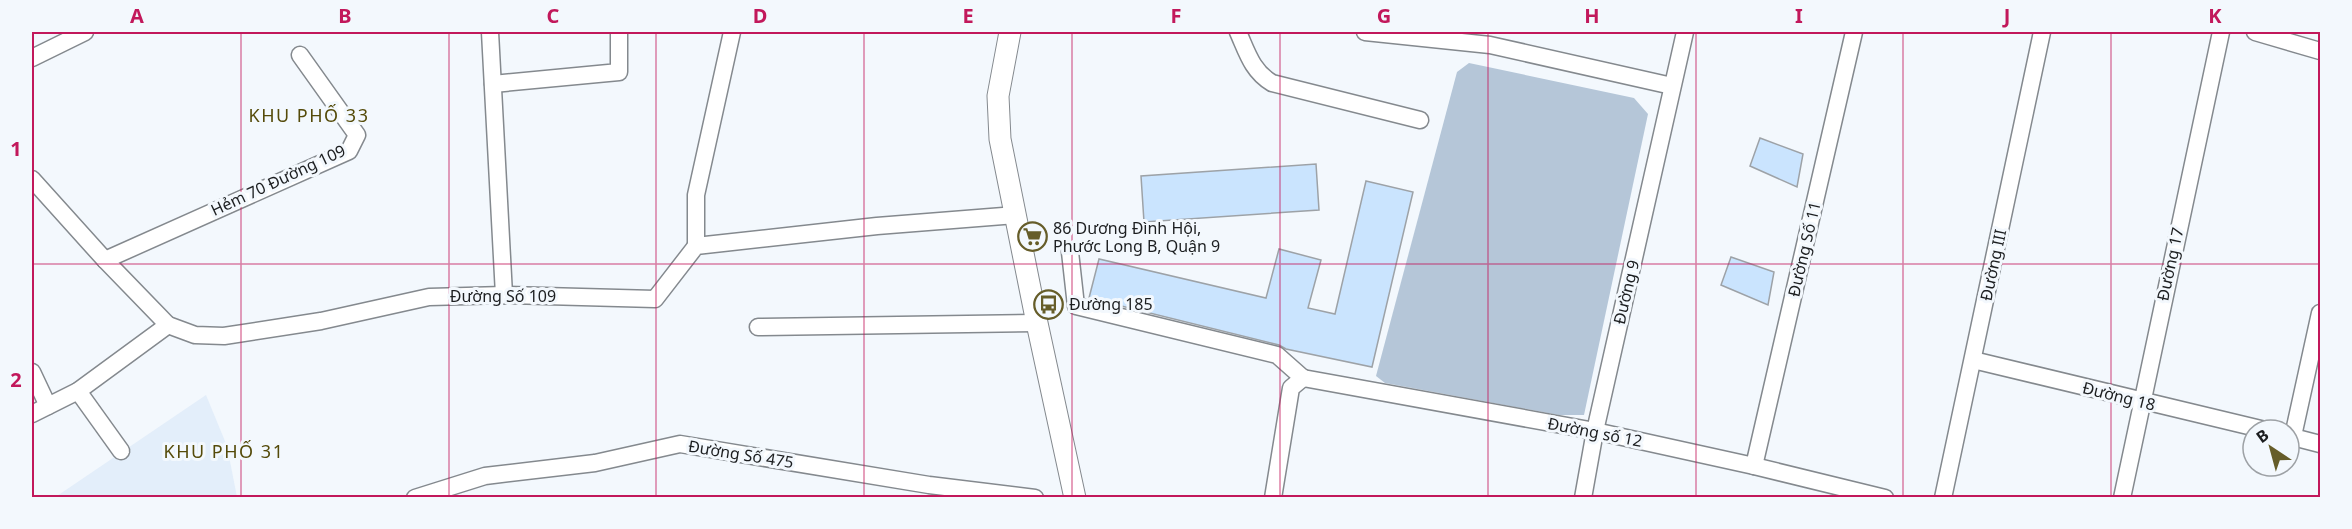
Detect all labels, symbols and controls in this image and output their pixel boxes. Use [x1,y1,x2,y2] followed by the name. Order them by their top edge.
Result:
[130,2,144,29] text: A
[338,2,352,29] text: B
[547,2,560,29] text: C
[753,2,767,29] text: D
[962,2,974,29] text: E
[1171,2,1181,29] text: F
[1377,2,1391,29] text: G
[1584,2,1600,29] text: H
[1795,2,1803,29] text: I
[2002,2,2010,29] text: J
[2208,2,2222,29] text: K
[249,103,369,127] district label: KHU PHỐ 33
[10,135,22,162] text: 1
[207,139,349,221] street label: Hẻm 70 Đường 109
[1782,199,1826,299] street label: Đường Số 11
[1053,217,1220,257] place label: 86 Dương Đình Hội, Phước Long B, Quận 9
[1016,221,1048,253] supermarket icon: 86 Dương Đình Hội, Phước Long B, Quận 9
[2151,225,2189,303] street label: Đường 17
[1975,227,2011,303] street label: Đường III
[1608,258,1644,326] street label: Đường 9
[450,285,556,307] street label: Đường Số 109
[1032,288,1064,320] bus stop icon: Đường 185
[1069,293,1153,315] place label: Đường 185
[10,366,22,393] text: 2
[2080,376,2158,416] street label: Đường 18
[1546,412,1644,452] street label: Đường số 12
[2241,418,2301,478] north arrow
[2251,424,2273,448] text: B
[687,435,795,473] street label: Đường Số 475
[164,439,284,463] district label: KHU PHỐ 31

